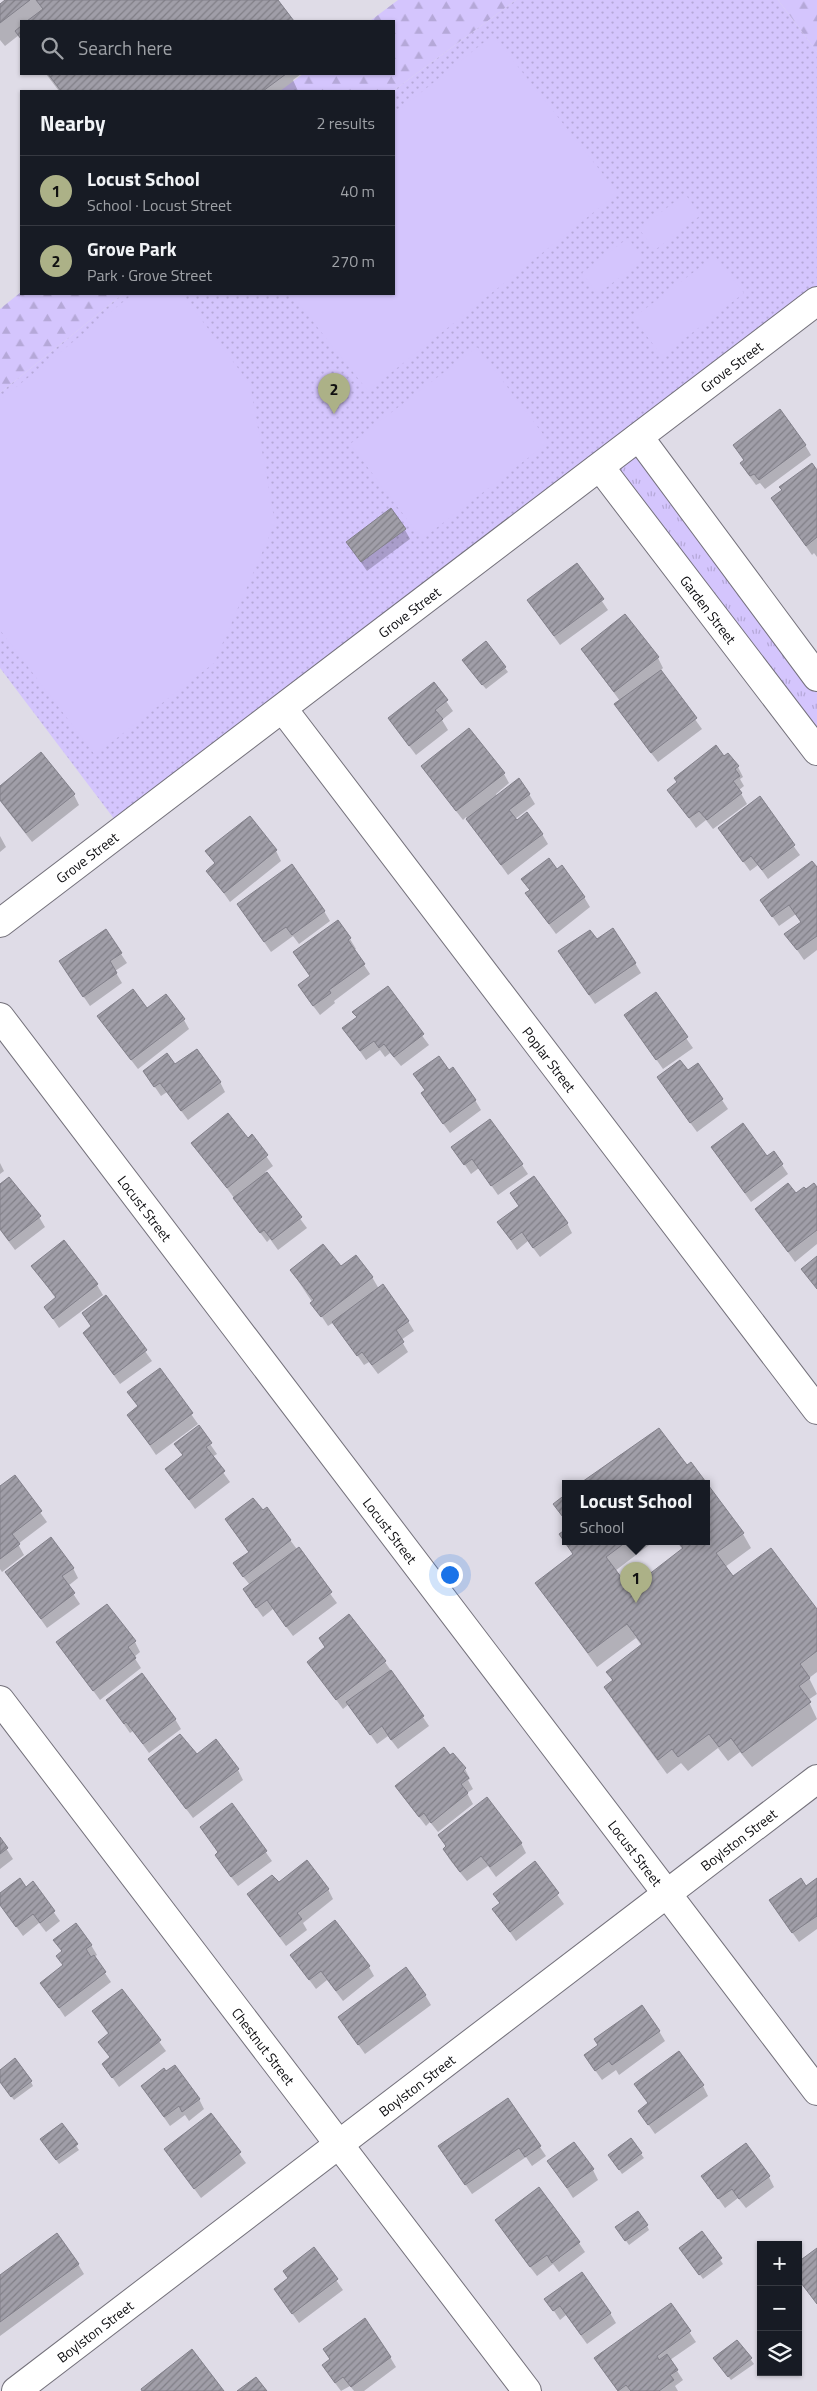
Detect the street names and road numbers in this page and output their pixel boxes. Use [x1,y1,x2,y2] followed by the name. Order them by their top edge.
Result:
[696,336,767,397] street label: Grove Street
[676,570,742,648] street label: Garden Street
[373,581,445,642] street label: Grove Street
[51,826,122,888] street label: Grove Street
[518,1022,581,1096] street label: Poplar Street
[113,1171,177,1246] street label: Locust Street
[358,1493,423,1568] street label: Locust Street
[696,1803,781,1875] street label: Boylston Street
[604,1815,668,1890] street label: Locust Street
[227,2003,300,2089] street label: Chestnut Street
[374,2049,459,2121] street label: Boylston Street
[52,2295,137,2367] street label: Boylston Street

